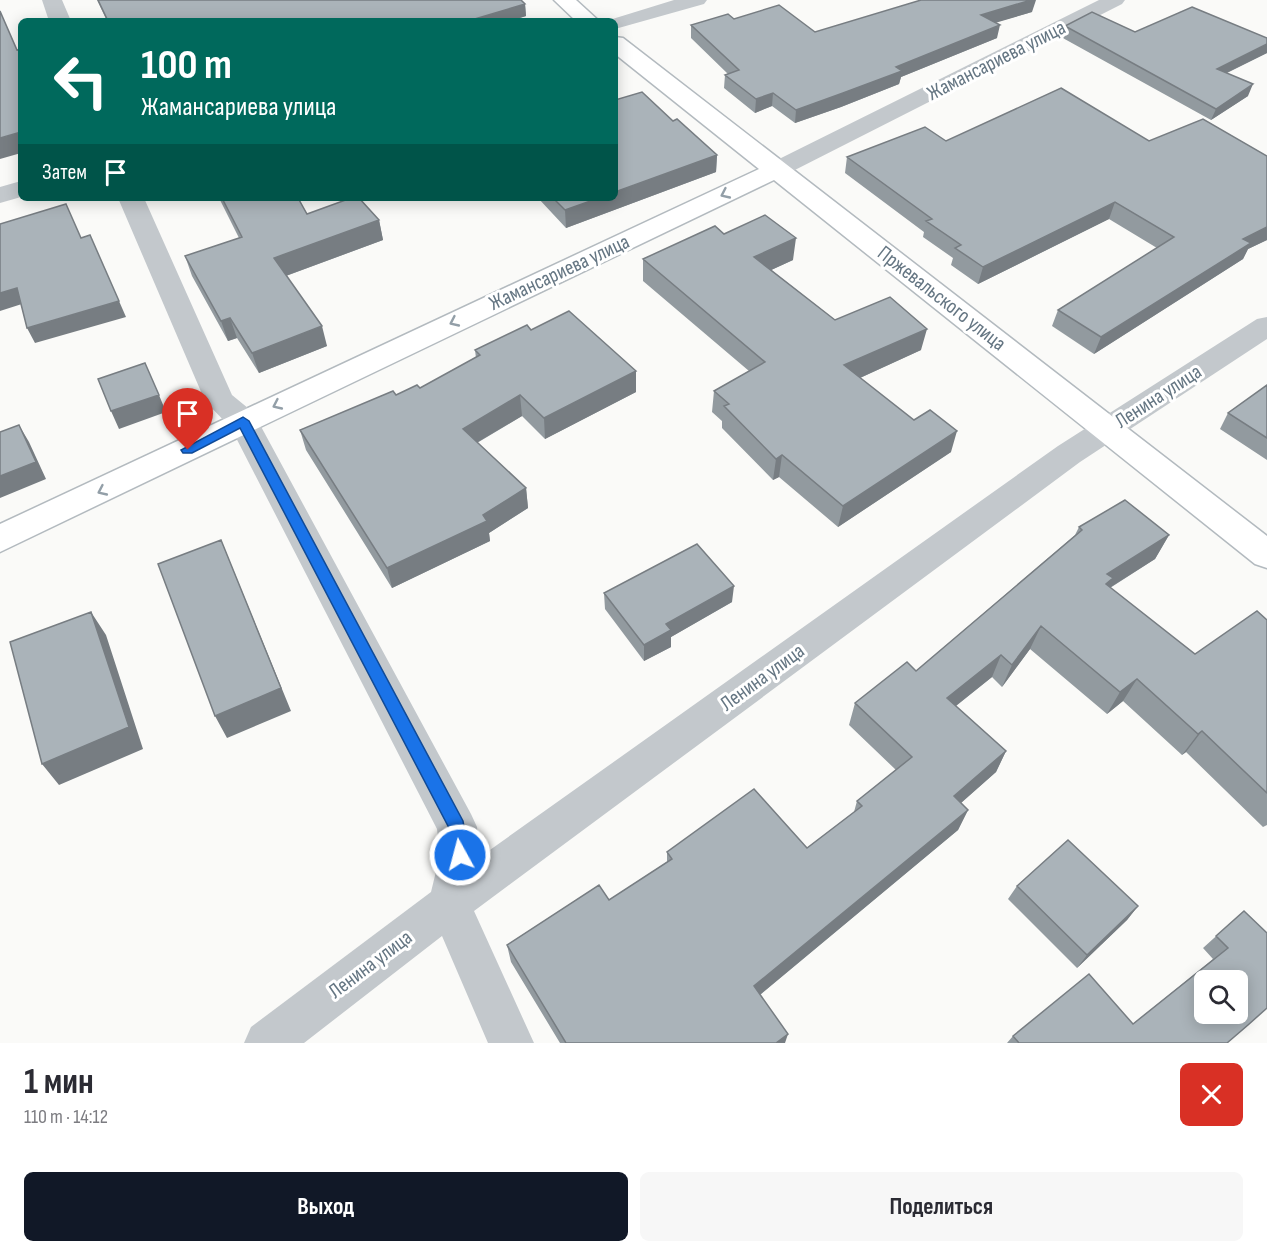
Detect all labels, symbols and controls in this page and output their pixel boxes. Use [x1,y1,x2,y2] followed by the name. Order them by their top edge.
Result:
[923,15,1070,106] street label: Жамансариева улица
[141,40,232,91] text: 100 m
[42,42,120,120] icon: left
[141,91,336,123] text: Жамансариева улица
[99,156,132,189] icon: arrive
[42,159,87,186] text: Затем
[720,187,731,199] one-way arrow
[485,229,633,316] street label: Жамансариева улица
[873,241,1011,356] street label: Пржевальского улица
[449,314,460,326] one-way arrow
[1110,359,1206,434] street label: Ленина улица
[162,388,213,450] pin
[171,397,204,430] icon: arrive
[273,398,284,410] one-way arrow
[97,483,108,495] one-way arrow
[715,638,809,716] street label: Ленина улица
[428,823,492,887] position arrow
[324,925,417,1004] street label: Ленина улица
[1194,970,1248,1024] map controls
[1194,970,1248,1024] button: search
[24,1061,94,1104] text: 1 мин
[1180,1063,1243,1126] button: close
[24,1105,108,1129] text: 110 m · 14:12
[24,1172,628,1241] button: Выход
[640,1172,1243,1241] button: Поделиться

